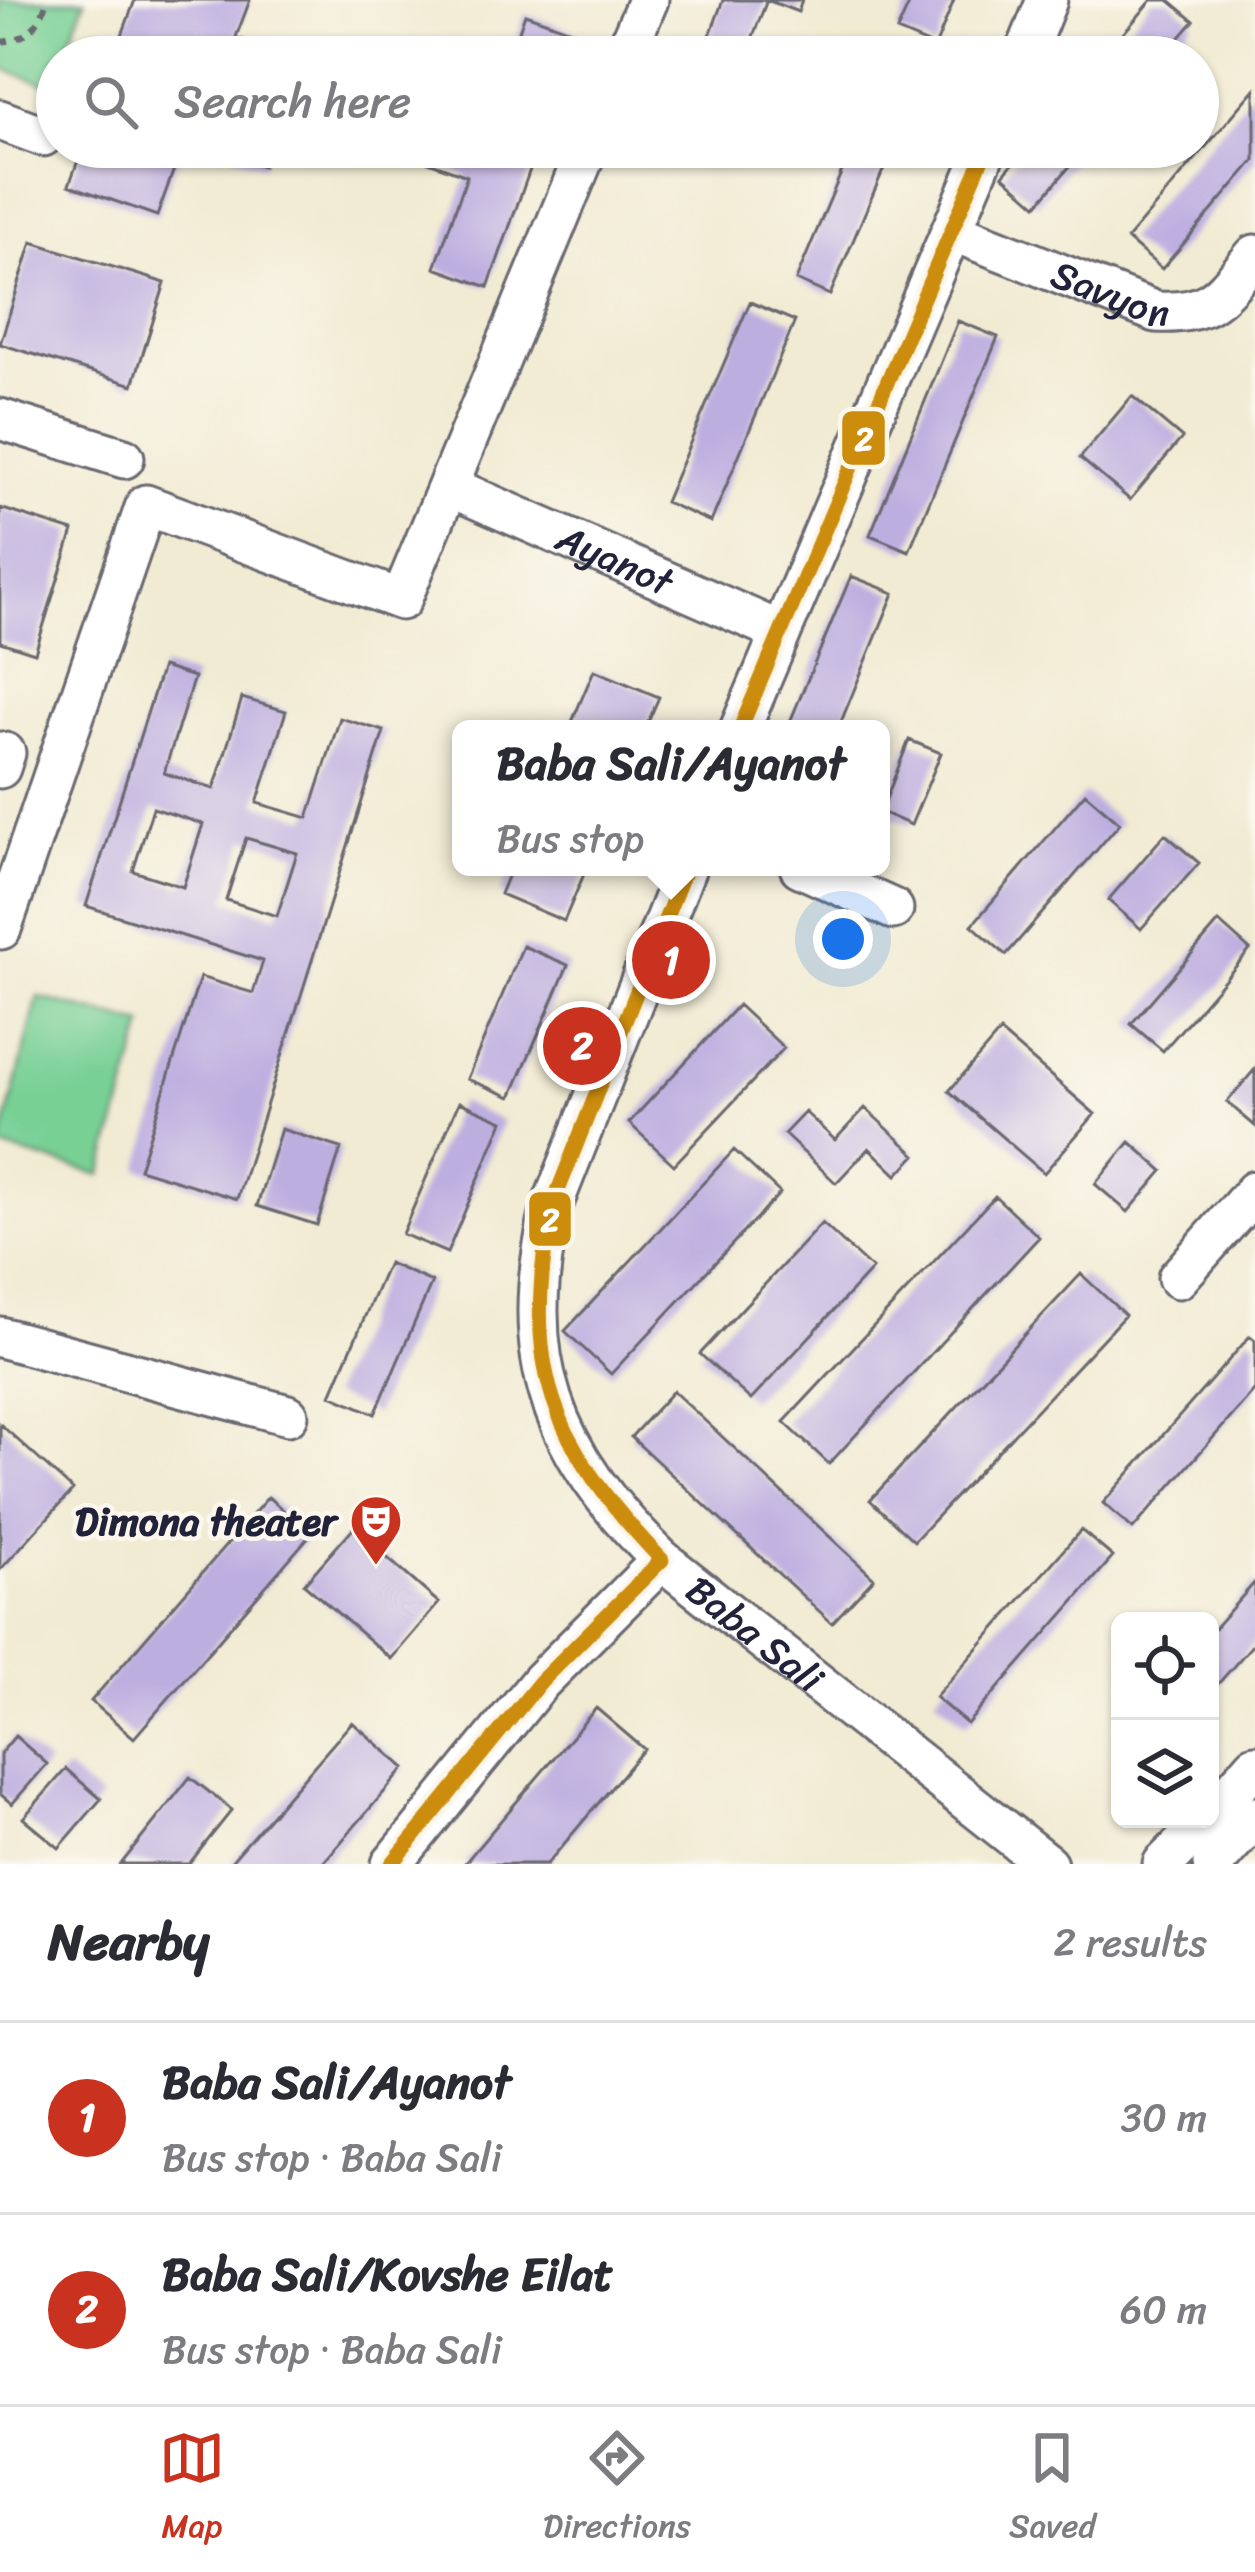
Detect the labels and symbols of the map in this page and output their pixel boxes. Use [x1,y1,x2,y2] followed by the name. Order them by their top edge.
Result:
[1041,240,1171,348] street label: Savyon
[840,409,887,467] line badge: 2
[854,410,874,468] text: 2
[544,503,686,616] street label: Ayanot
[813,909,873,969] your location
[632,915,710,1005] pin: 1
[543,1001,621,1091] pin: 2
[527,1190,573,1248] line badge: 2
[540,1191,560,1249] text: 2
[75,1487,340,1556] place label: Dimona theater
[348,1493,404,1567] theatre icon: Dimona theater
[670,1557,840,1712] street label: Baba Sali

